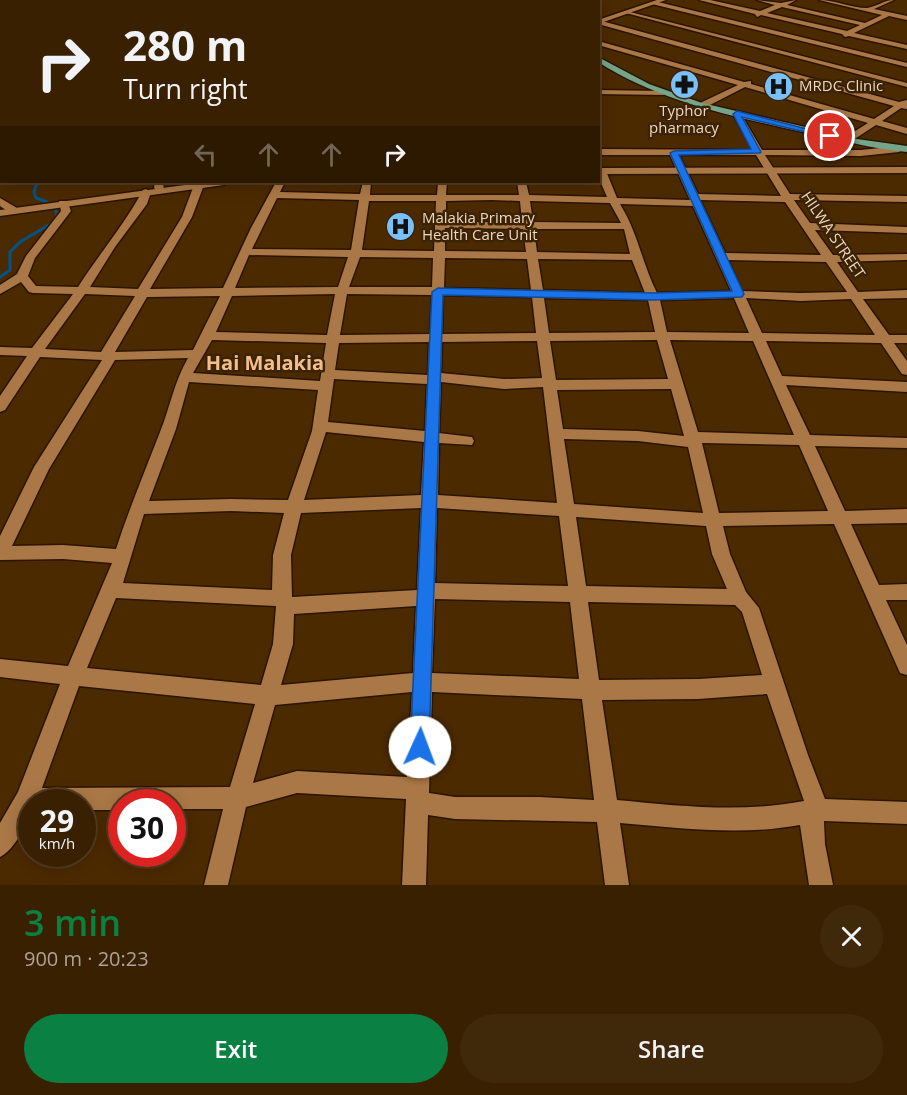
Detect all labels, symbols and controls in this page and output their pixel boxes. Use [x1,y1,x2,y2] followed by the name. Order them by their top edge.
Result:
[123,16,247,73] text: 280 m
[24,24,102,102] icon: right
[668,68,700,100] pharmacy icon: Typhor pharmacy
[123,70,248,107] text: Turn right
[762,70,794,102] hospital icon: MRDC Clinic
[799,75,883,95] place label: MRDC Clinic
[649,100,719,137] place label: Typhor pharmacy
[804,110,855,161] pin
[813,119,846,152] icon: arrive
[189,138,222,171] icon: left
[252,138,285,171] icon: ahead
[315,138,348,171] icon: ahead
[378,138,411,171] icon: right
[797,187,871,282] street label: HILWA STREET
[422,207,538,244] place label: Malakia Primary Health Care Unit
[385,211,417,243] hospital icon: Malakia Primary Health Care Unit
[206,349,324,376] district label: Hai Malakia
[388,715,452,779] position arrow
[108,789,186,867] speed limit sign: 30
[40,800,74,841] text: 29
[39,833,75,853] text: km/h
[24,898,121,947] text: 3 min
[820,905,883,968] button: close
[24,945,149,972] text: 900 m · 20:23
[24,1014,448,1083] button: Exit
[460,1014,883,1083] button: Share

